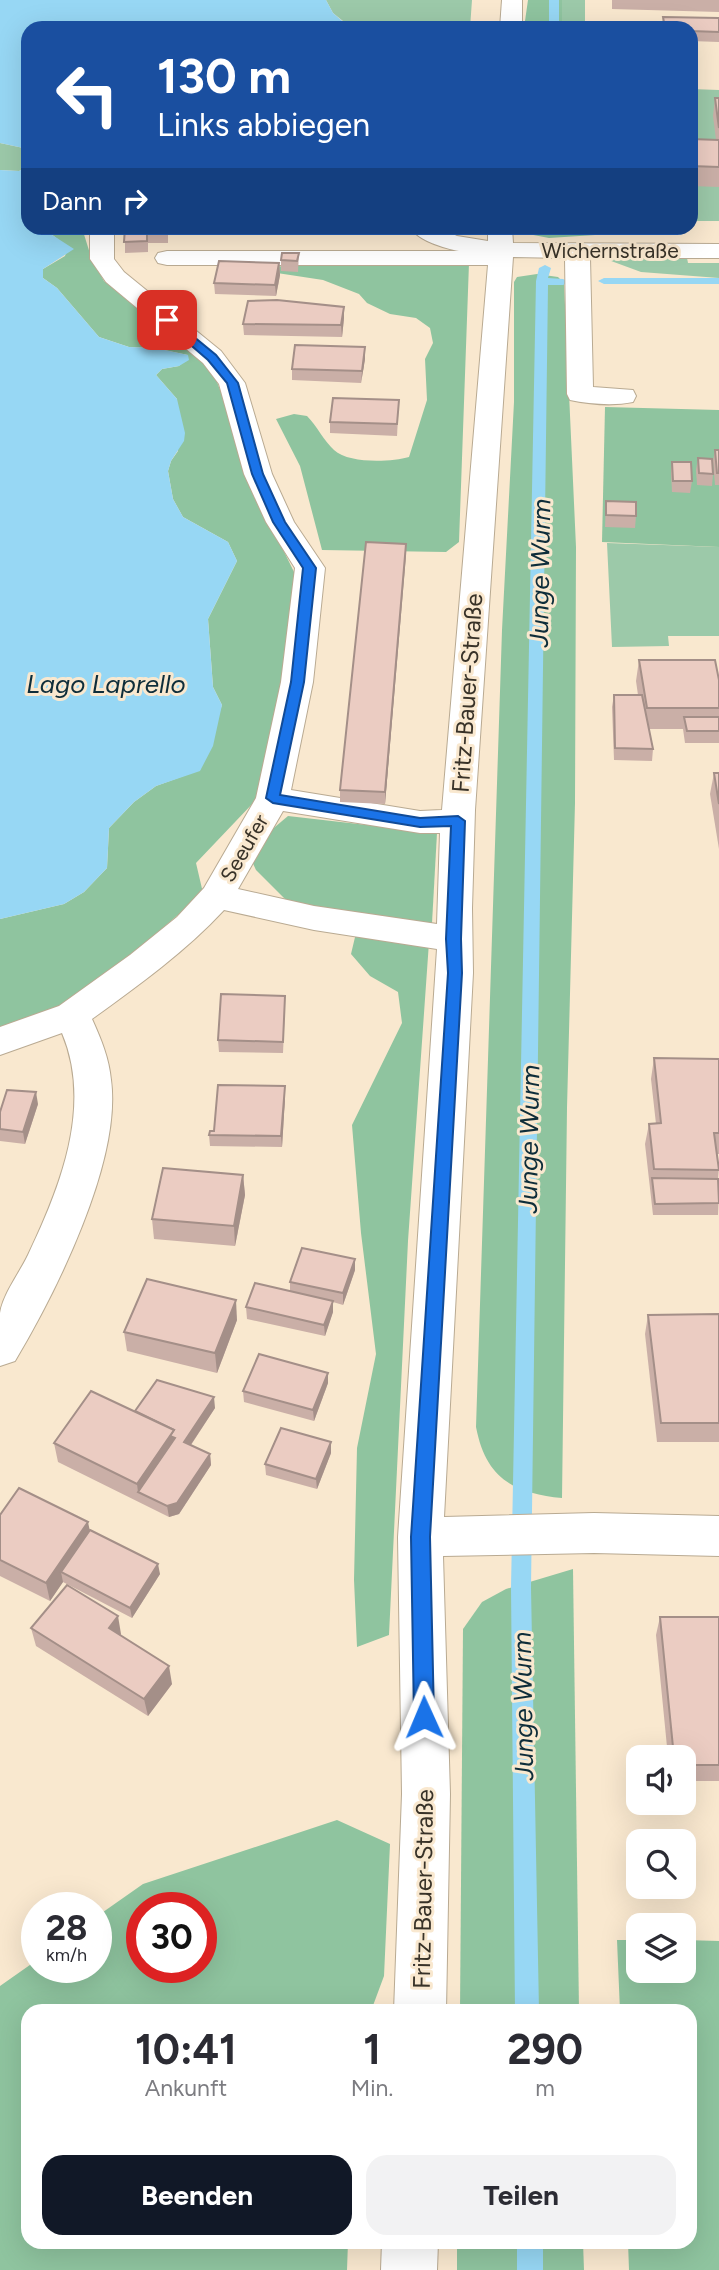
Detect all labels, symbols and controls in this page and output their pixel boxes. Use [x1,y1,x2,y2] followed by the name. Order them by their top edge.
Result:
[157,46,291,105] text: 130 m
[42,49,133,140] icon: left
[157,106,370,144] text: Links abbiegen
[116,182,154,220] icon: right
[42,185,102,217] text: Dann
[541,238,679,263] street label: Wichernstraße
[137,290,197,350] pin
[148,301,186,339] icon: arrive
[523,498,557,649] water label: Junge Wurm
[446,592,488,794] street label: Fritz-Bauer-Straße
[26,668,186,700] water label: Lago Laprello
[215,810,273,886] street label: Seeufer
[512,1064,546,1215] water label: Junge Wurm
[506,1631,540,1782] water label: Junge Wurm
[387,1680,461,1754] position arrow
[626,1745,696,1983] map controls
[626,1745,696,1815] button: sound
[407,1789,439,1989] street label: Fritz-Bauer-Straße
[626,1829,696,1899] button: search
[126,1892,217,1983] speed limit sign: 30
[46,1907,87,1949] text: 28
[626,1913,696,1983] button: layers
[46,1944,87,1966] text: km/h
[135,2024,237,2075] text: 10:41
[363,2024,381,2075] text: 1
[507,2024,583,2075] text: 290
[145,2074,227,2102] text: Ankunft
[351,2074,393,2102] text: Min.
[535,2074,555,2102] text: m
[42,2155,352,2235] button: Beenden
[366,2155,676,2235] button: Teilen

